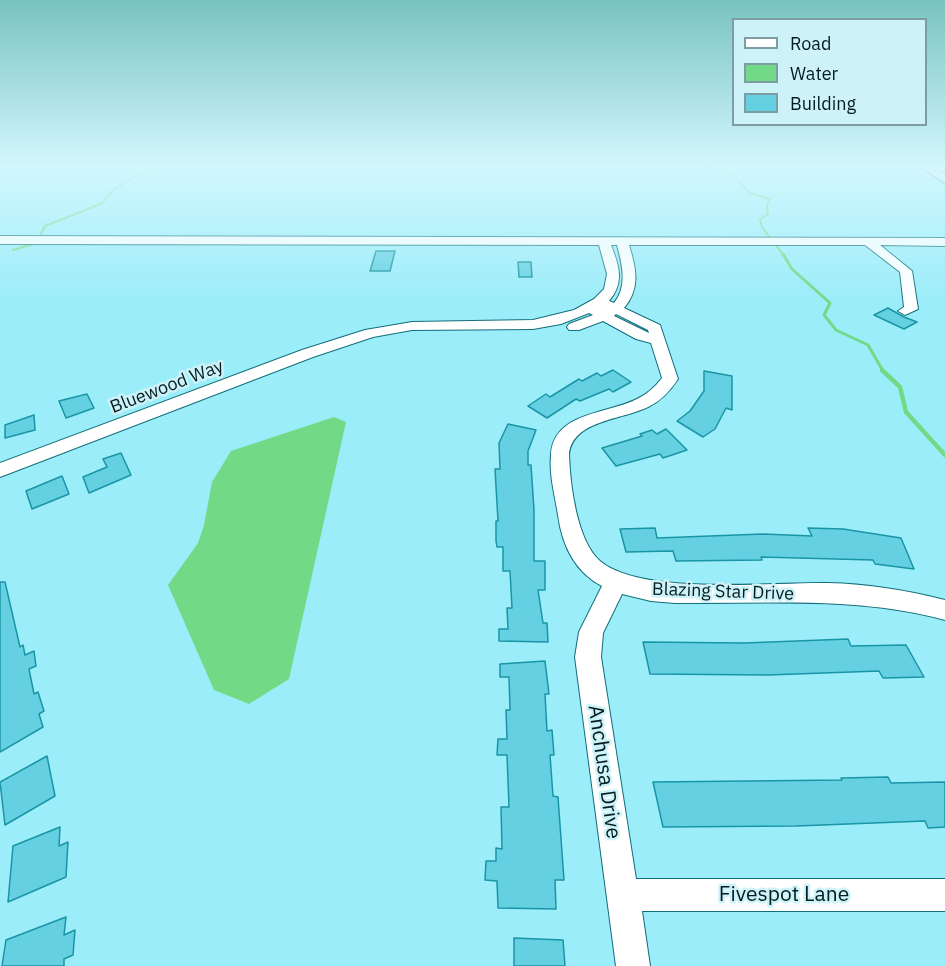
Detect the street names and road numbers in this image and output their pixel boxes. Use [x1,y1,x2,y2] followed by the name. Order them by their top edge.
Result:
[107,355,227,419] street label: Bluewood Way
[652,579,794,605] street label: Blazing Star Drive
[582,703,626,841] street label: Anchusa Drive
[719,882,849,908] street label: Fivespot Lane

